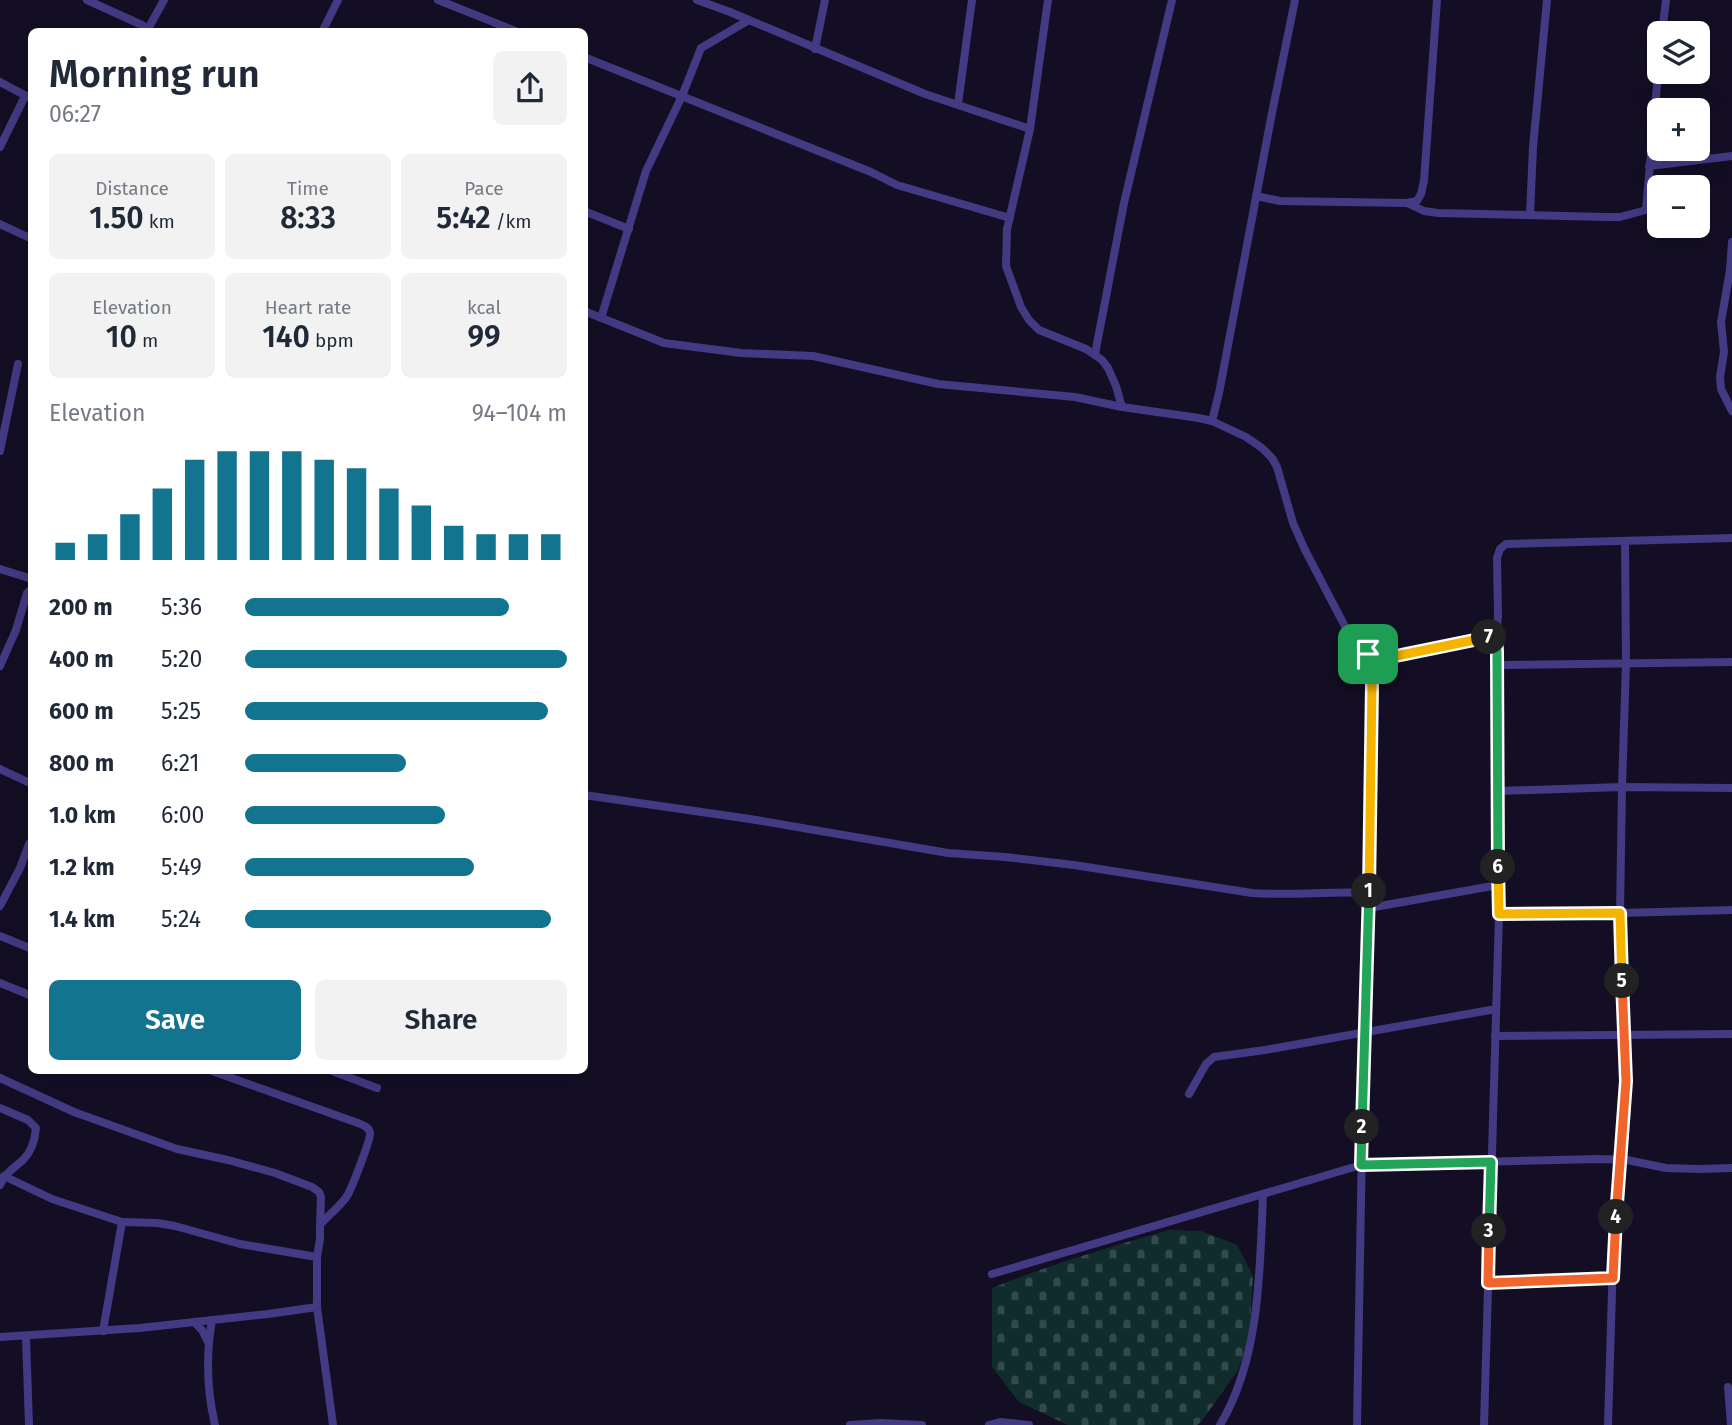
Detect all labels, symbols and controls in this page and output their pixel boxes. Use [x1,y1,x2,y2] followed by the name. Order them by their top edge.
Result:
[1647,21,1710,238] map controls
[1647,21,1710,84] button: layers
[49,51,260,97] text: Morning run
[493,51,567,125] button: share
[1647,98,1710,161] button: +
[49,100,101,128] text: 06:27
[1647,175,1710,238] button: −
[95,177,169,200] text: Distance
[287,177,329,200] text: Time
[464,177,504,200] text: Pace
[89,200,144,236] text: 1.50
[280,200,336,236] text: 8:33
[436,200,491,236] text: 5:42
[144,210,175,233] text: km
[491,210,532,233] text: /km
[92,296,172,319] text: Elevation
[265,296,351,319] text: Heart rate
[467,296,501,319] text: kcal
[106,319,137,355] text: 10
[262,319,310,355] text: 140
[467,319,501,355] text: 99
[137,329,158,352] text: m
[310,329,354,352] text: bpm
[49,399,145,427] text: Elevation
[472,399,567,427] text: 94–104 m
[49,593,113,621] text: 200 m
[161,593,202,621] text: 5:36
[1472,620,1506,654] pin: 7
[1338,624,1398,684] pin
[1484,625,1493,648] text: 7
[1349,635,1387,673] icon: arrive
[49,645,114,673] text: 400 m
[161,645,202,673] text: 5:20
[49,697,114,725] text: 600 m
[161,697,201,725] text: 5:25
[49,749,114,777] text: 800 m
[161,749,200,777] text: 6:21
[49,801,116,829] text: 1.0 km
[161,801,204,829] text: 6:00
[1480,850,1516,884] pin: 6
[49,853,115,881] text: 1.2 km
[161,853,202,881] text: 5:49
[1492,855,1503,878] text: 6
[1352,874,1386,908] pin: 1
[1364,879,1373,902] text: 1
[49,905,115,933] text: 1.4 km
[161,905,201,933] text: 5:24
[1604,964,1640,998] pin: 5
[1616,969,1627,992] text: 5
[49,980,301,1060] button: Save
[315,980,567,1060] button: Share
[1344,1110,1380,1144] pin: 2
[1357,1115,1366,1138] text: 2
[1598,1200,1634,1234] pin: 4
[1610,1205,1621,1228] text: 4
[1472,1214,1506,1248] pin: 3
[1484,1219,1493,1242] text: 3

